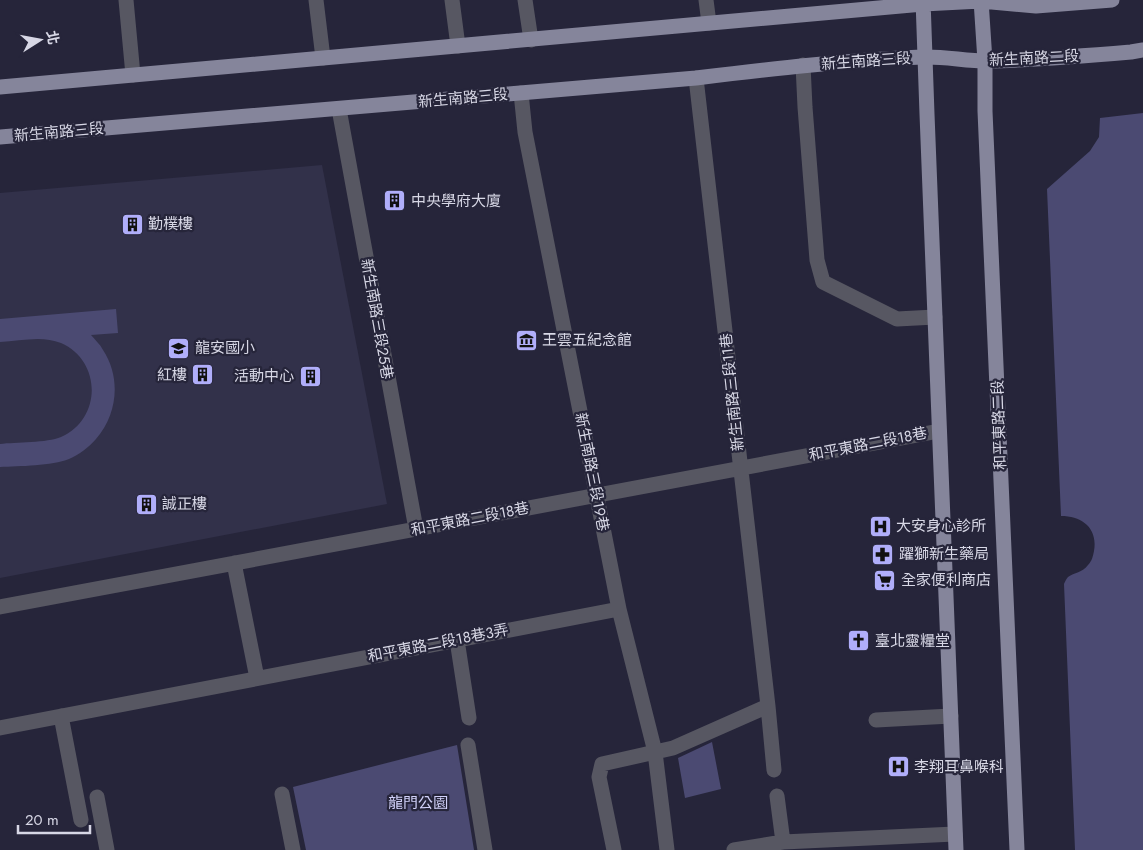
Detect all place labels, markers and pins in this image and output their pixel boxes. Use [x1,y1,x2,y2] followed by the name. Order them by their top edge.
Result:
[383,189,407,213] building icon: 中央學府大廈
[411,190,501,212] place label: 中央學府大廈
[120,212,144,236] building icon: 勤樸樓
[148,213,193,235] place label: 勤樸樓
[514,328,538,352] museum icon: 王雲五紀念館
[542,329,632,351] place label: 王雲五紀念館
[167,336,191,360] school or university icon: 龍安國小
[195,337,255,359] place label: 龍安國小
[191,363,215,387] building icon: 紅樓
[157,364,187,386] place label: 紅樓
[298,364,322,388] building icon: 活動中心
[234,365,294,387] place label: 活動中心
[134,492,158,516] building icon: 誠正樓
[162,493,207,515] place label: 誠正樓
[868,514,892,538] hospital icon: 大安身心診所
[896,515,986,537] place label: 大安身心診所
[871,542,895,566] pharmacy icon: 躍獅新生藥局
[899,543,989,565] place label: 躍獅新生藥局
[873,568,897,592] supermarket icon: 全家便利商店
[901,569,991,591] place label: 全家便利商店
[847,629,871,653] church icon: 臺北靈糧堂
[875,630,950,652] place label: 臺北靈糧堂
[886,755,910,779] hospital icon: 李翔耳鼻喉科
[914,756,1004,778] place label: 李翔耳鼻喉科

